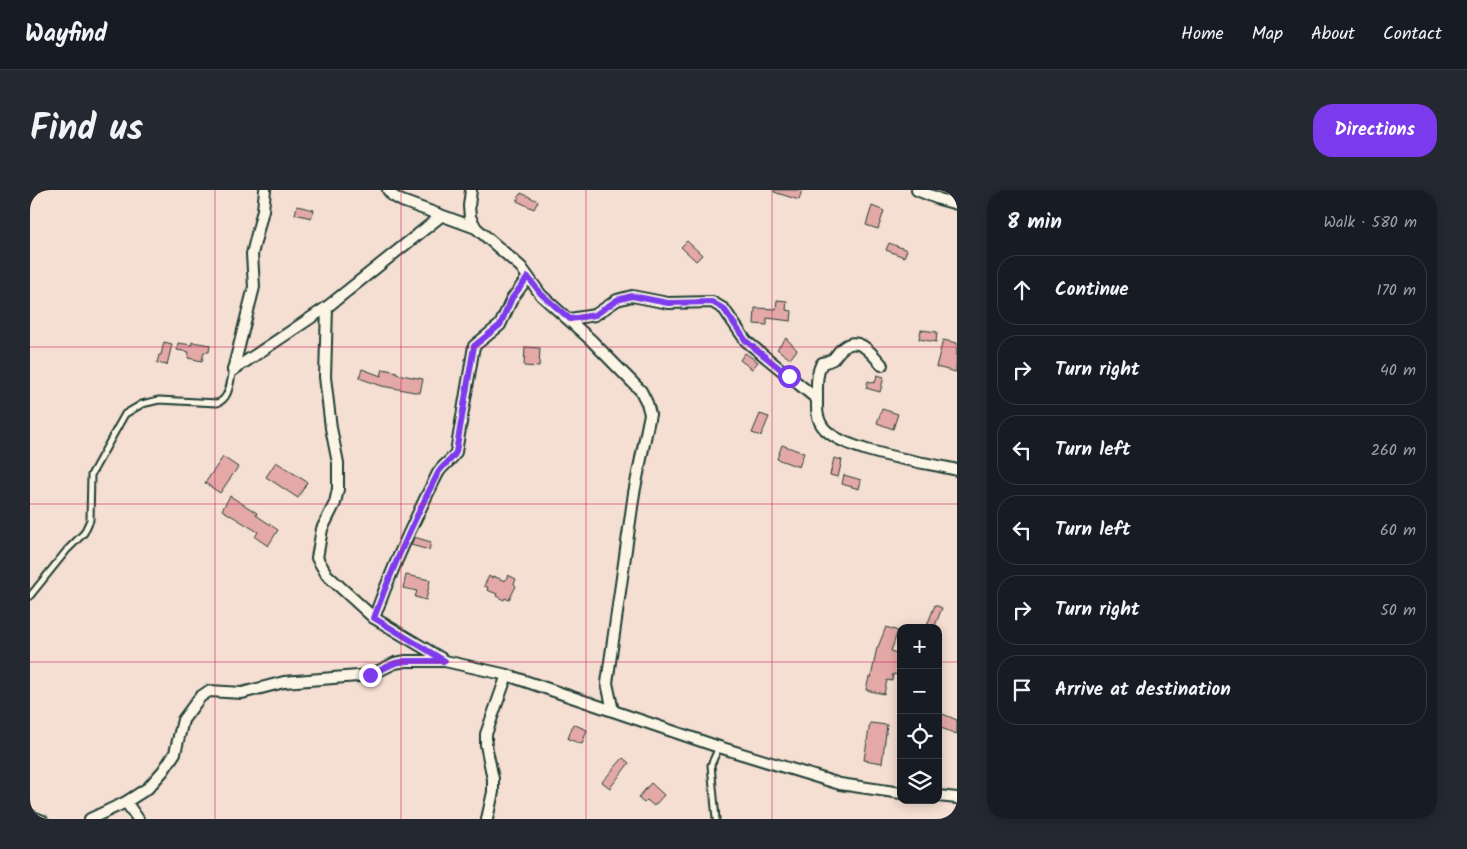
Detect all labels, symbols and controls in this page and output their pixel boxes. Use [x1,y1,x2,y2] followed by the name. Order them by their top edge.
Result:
[25,15,107,54] text: Wayfind
[1181,20,1224,49] text: Home
[1252,20,1283,49] text: Map
[1311,20,1355,49] text: About
[1383,20,1442,49] text: Contact
[30,102,143,158] text: Find us
[1313,104,1437,157] button: Directions
[1007,206,1062,239] text: 8 min
[1324,210,1417,235] text: Walk · 580 m
[1055,275,1128,305] text: Continue
[1008,276,1036,304] icon: ahead
[1376,278,1416,303] text: 170 m
[1055,355,1140,385] text: Turn right
[1008,356,1036,384] icon: right
[1380,358,1416,383] text: 40 m
[778,365,801,388] route start
[1055,435,1130,465] text: Turn left
[1008,436,1036,464] icon: left
[1371,438,1416,463] text: 260 m
[1055,515,1130,545] text: Turn left
[1008,516,1036,544] icon: left
[1380,518,1416,543] text: 60 m
[1055,595,1140,625] text: Turn right
[1008,596,1036,624] icon: right
[1380,598,1416,623] text: 50 m
[897,624,942,804] map controls
[897,624,942,669] button: +
[359,664,382,687] route end
[897,669,942,714] button: −
[1055,675,1231,705] text: Arrive at destination
[1008,676,1036,704] icon: arrive
[897,714,942,759] button: locate
[897,759,942,804] button: layers

